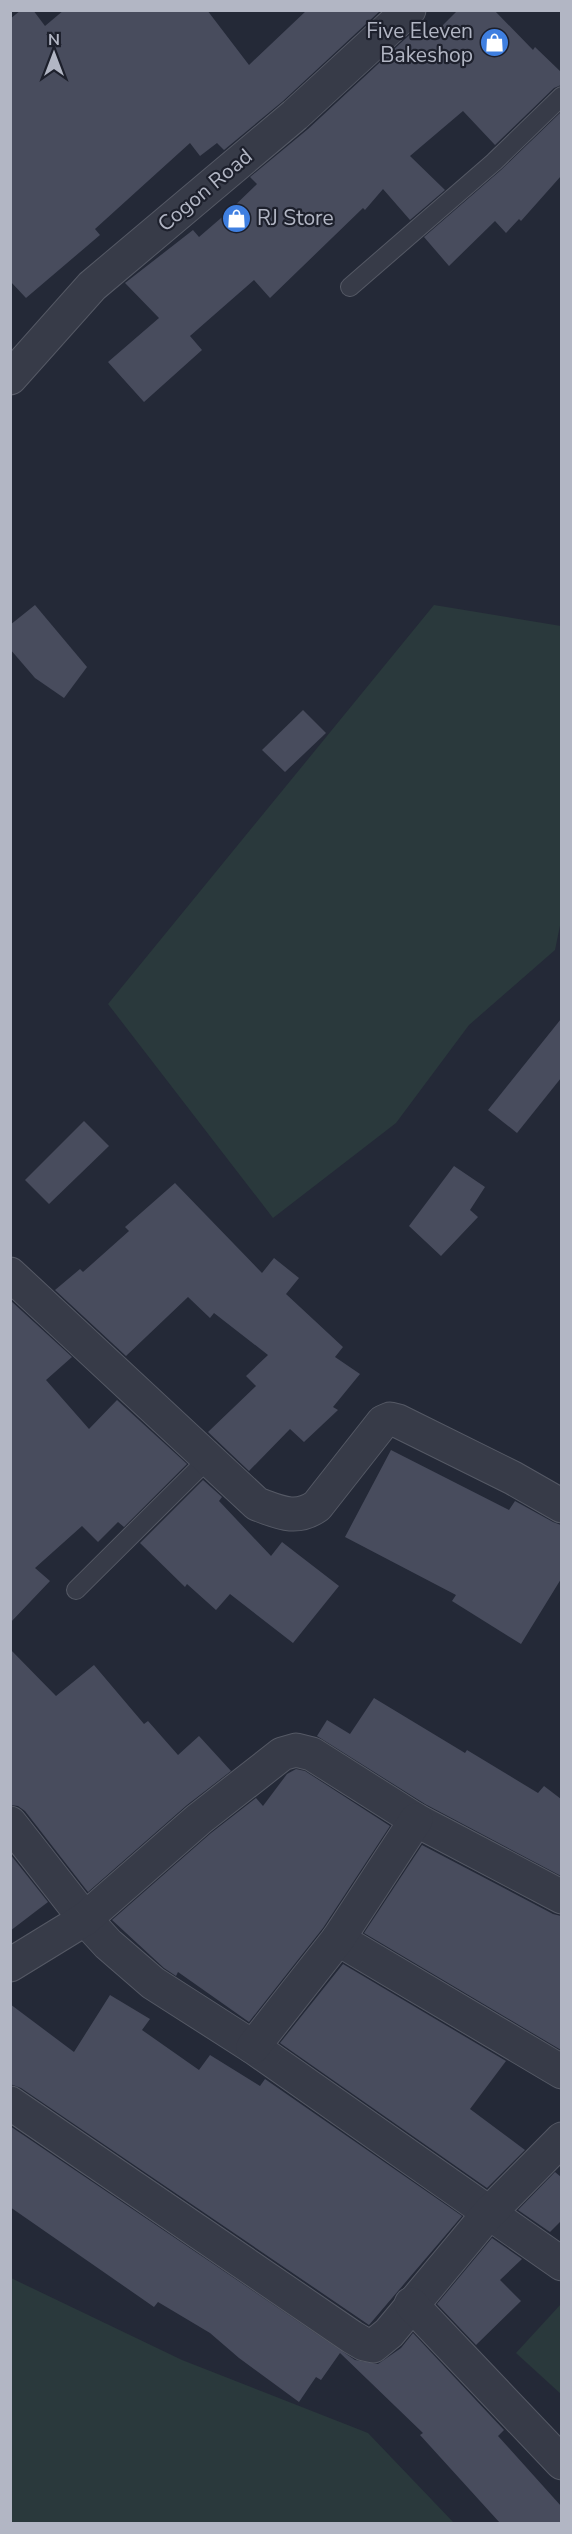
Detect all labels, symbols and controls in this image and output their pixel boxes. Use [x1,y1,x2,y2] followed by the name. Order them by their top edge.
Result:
[366,17,473,69] place label: Five Eleven Bakeshop
[24,24,84,84] north arrow
[478,27,510,59] shop icon: Five Eleven Bakeshop
[48,29,60,51] text: N
[152,142,258,238] street label: Cogon Road
[220,202,252,234] shop icon: RJ Store
[257,204,334,232] place label: RJ Store

